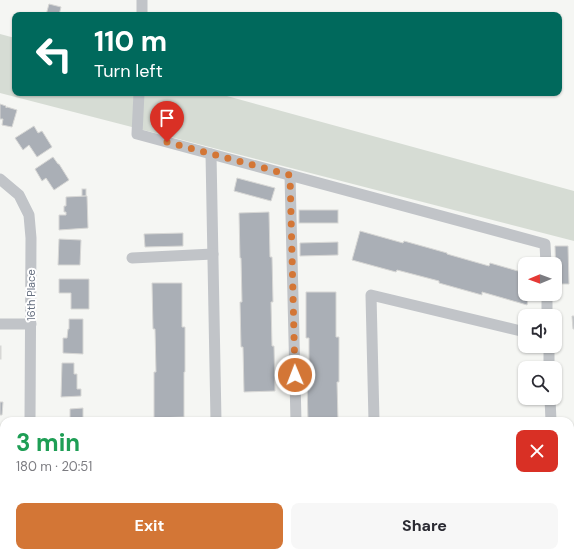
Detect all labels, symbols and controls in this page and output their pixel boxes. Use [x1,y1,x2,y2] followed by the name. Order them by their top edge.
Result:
[94,23,167,60] text: 110 m
[28,28,80,80] icon: left
[94,59,163,83] text: Turn left
[150,101,184,142] pin
[156,107,178,129] icon: arrive
[518,257,562,301] north arrow
[518,257,562,405] map controls
[24,269,38,321] street label: 16th Place
[518,309,562,353] button: sound
[274,354,316,396] position arrow
[518,361,562,405] button: search
[16,427,80,458] text: 3 min
[516,430,558,472] button: close
[16,458,92,475] text: 180 m · 20:51
[16,503,283,549] button: Exit
[291,503,558,549] button: Share

